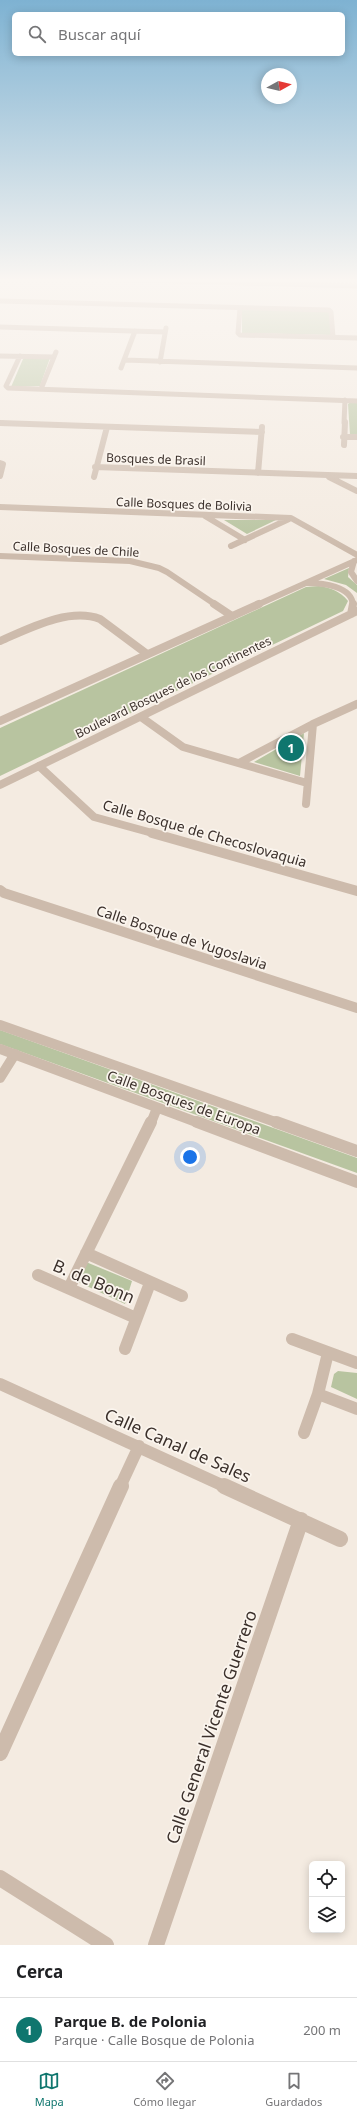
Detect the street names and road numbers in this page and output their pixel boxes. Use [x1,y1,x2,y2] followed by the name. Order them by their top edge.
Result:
[106,449,206,469] street label: Bosques de Brasil
[116,493,252,515] street label: Calle Bosques de Bolivia
[12,537,140,561] street label: Calle Bosques de Chile
[72,632,274,742] street label: Boulevard Bosques de los Continentes
[101,795,309,871] street label: Calle Bosque de Checoslovaquia
[94,900,270,974] street label: Calle Bosque de Yugoslavia
[105,1065,263,1139] street label: Calle Bosques de Europa
[50,1253,138,1309] street label: B. de Bonn
[101,1402,255,1488] street label: Calle Canal de Sales
[160,1607,262,1847] street label: Calle General Vicente Guerrero

